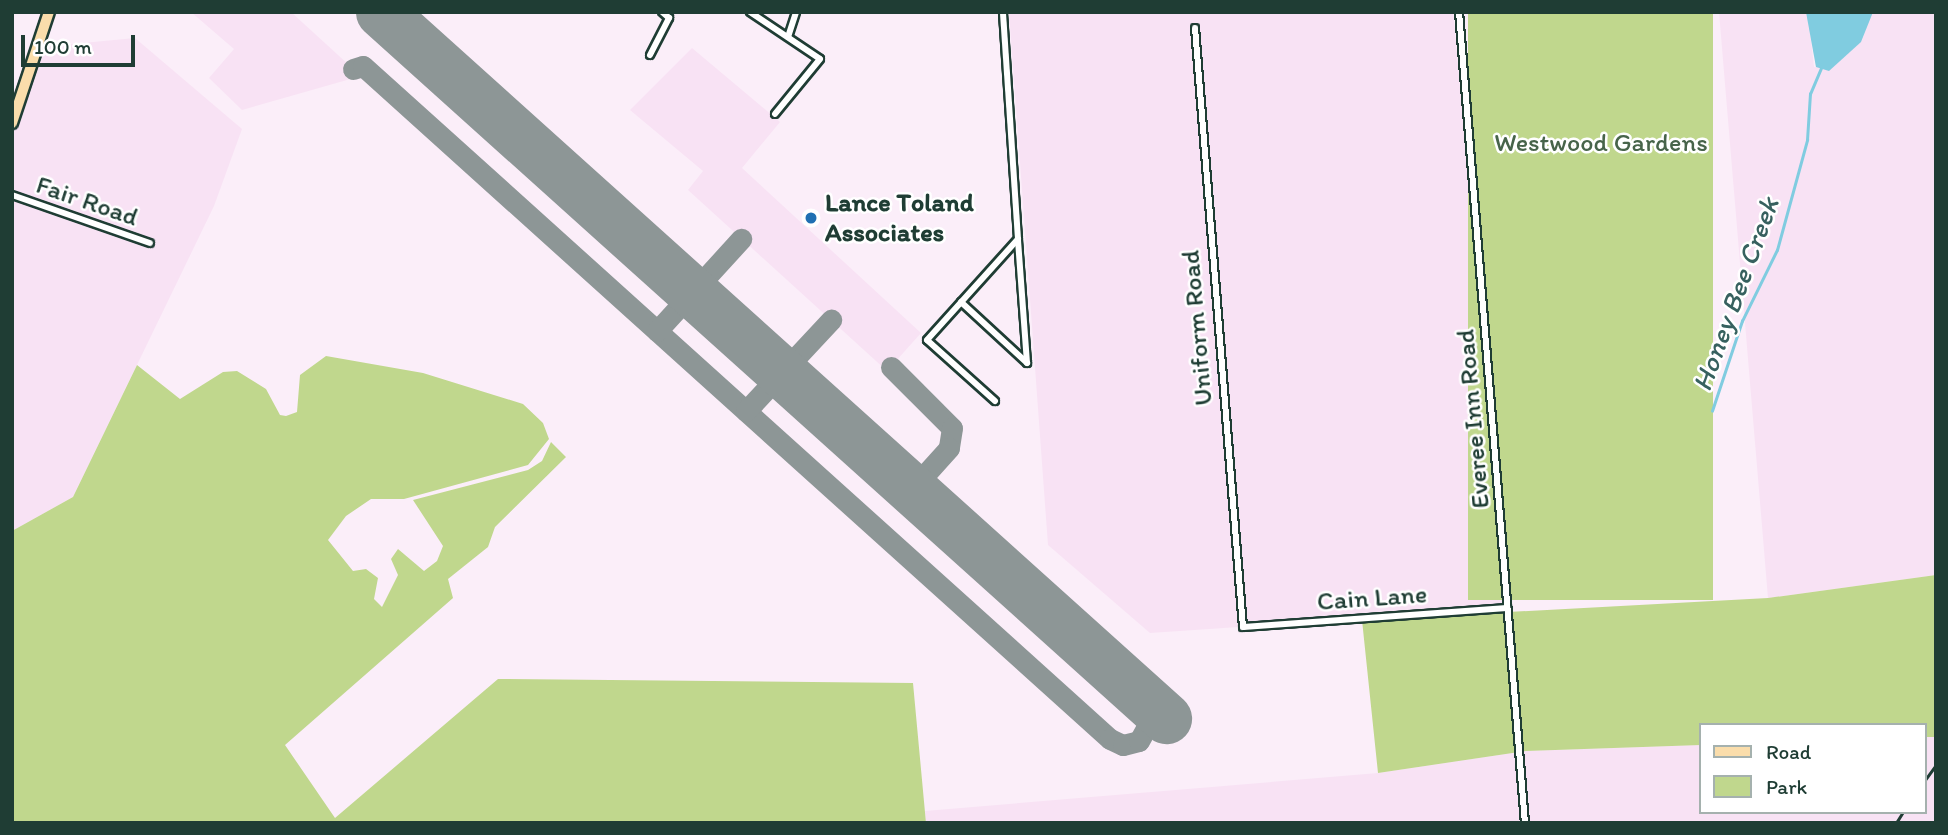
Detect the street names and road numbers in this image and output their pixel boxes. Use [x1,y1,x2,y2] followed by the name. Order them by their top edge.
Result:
[32,169,142,233] street label: Fair Road
[1175,249,1219,407] street label: Uniform Road
[1450,328,1496,510] street label: Everee Inn Road
[1315,579,1429,617] street label: Cain Lane

